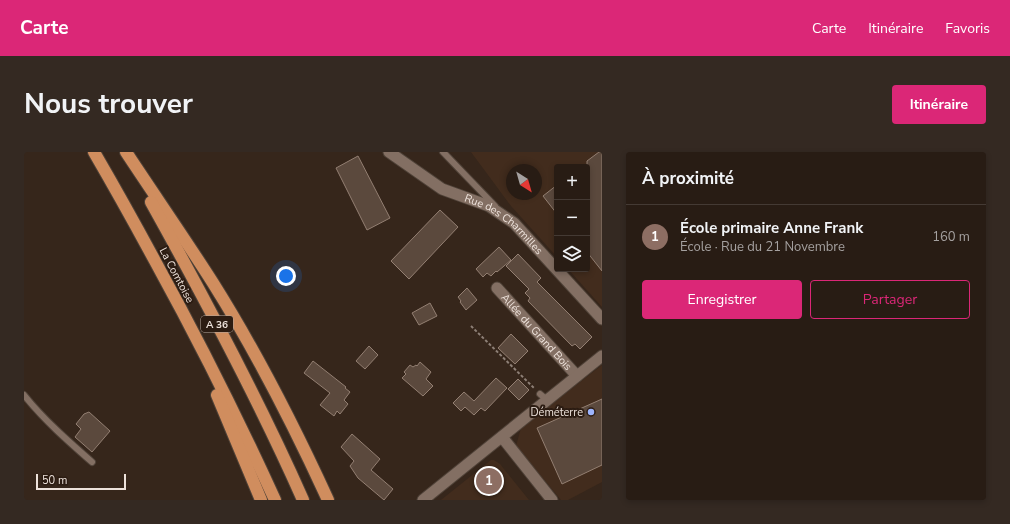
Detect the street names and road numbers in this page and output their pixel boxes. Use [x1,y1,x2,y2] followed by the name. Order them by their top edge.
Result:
[462,191,546,258] street label: Rue des Charmilles
[156,245,198,306] street label: La Comtoise
[497,290,575,374] street label: Allée du Grand Bois
[201,316,233,332] road number: A 36

